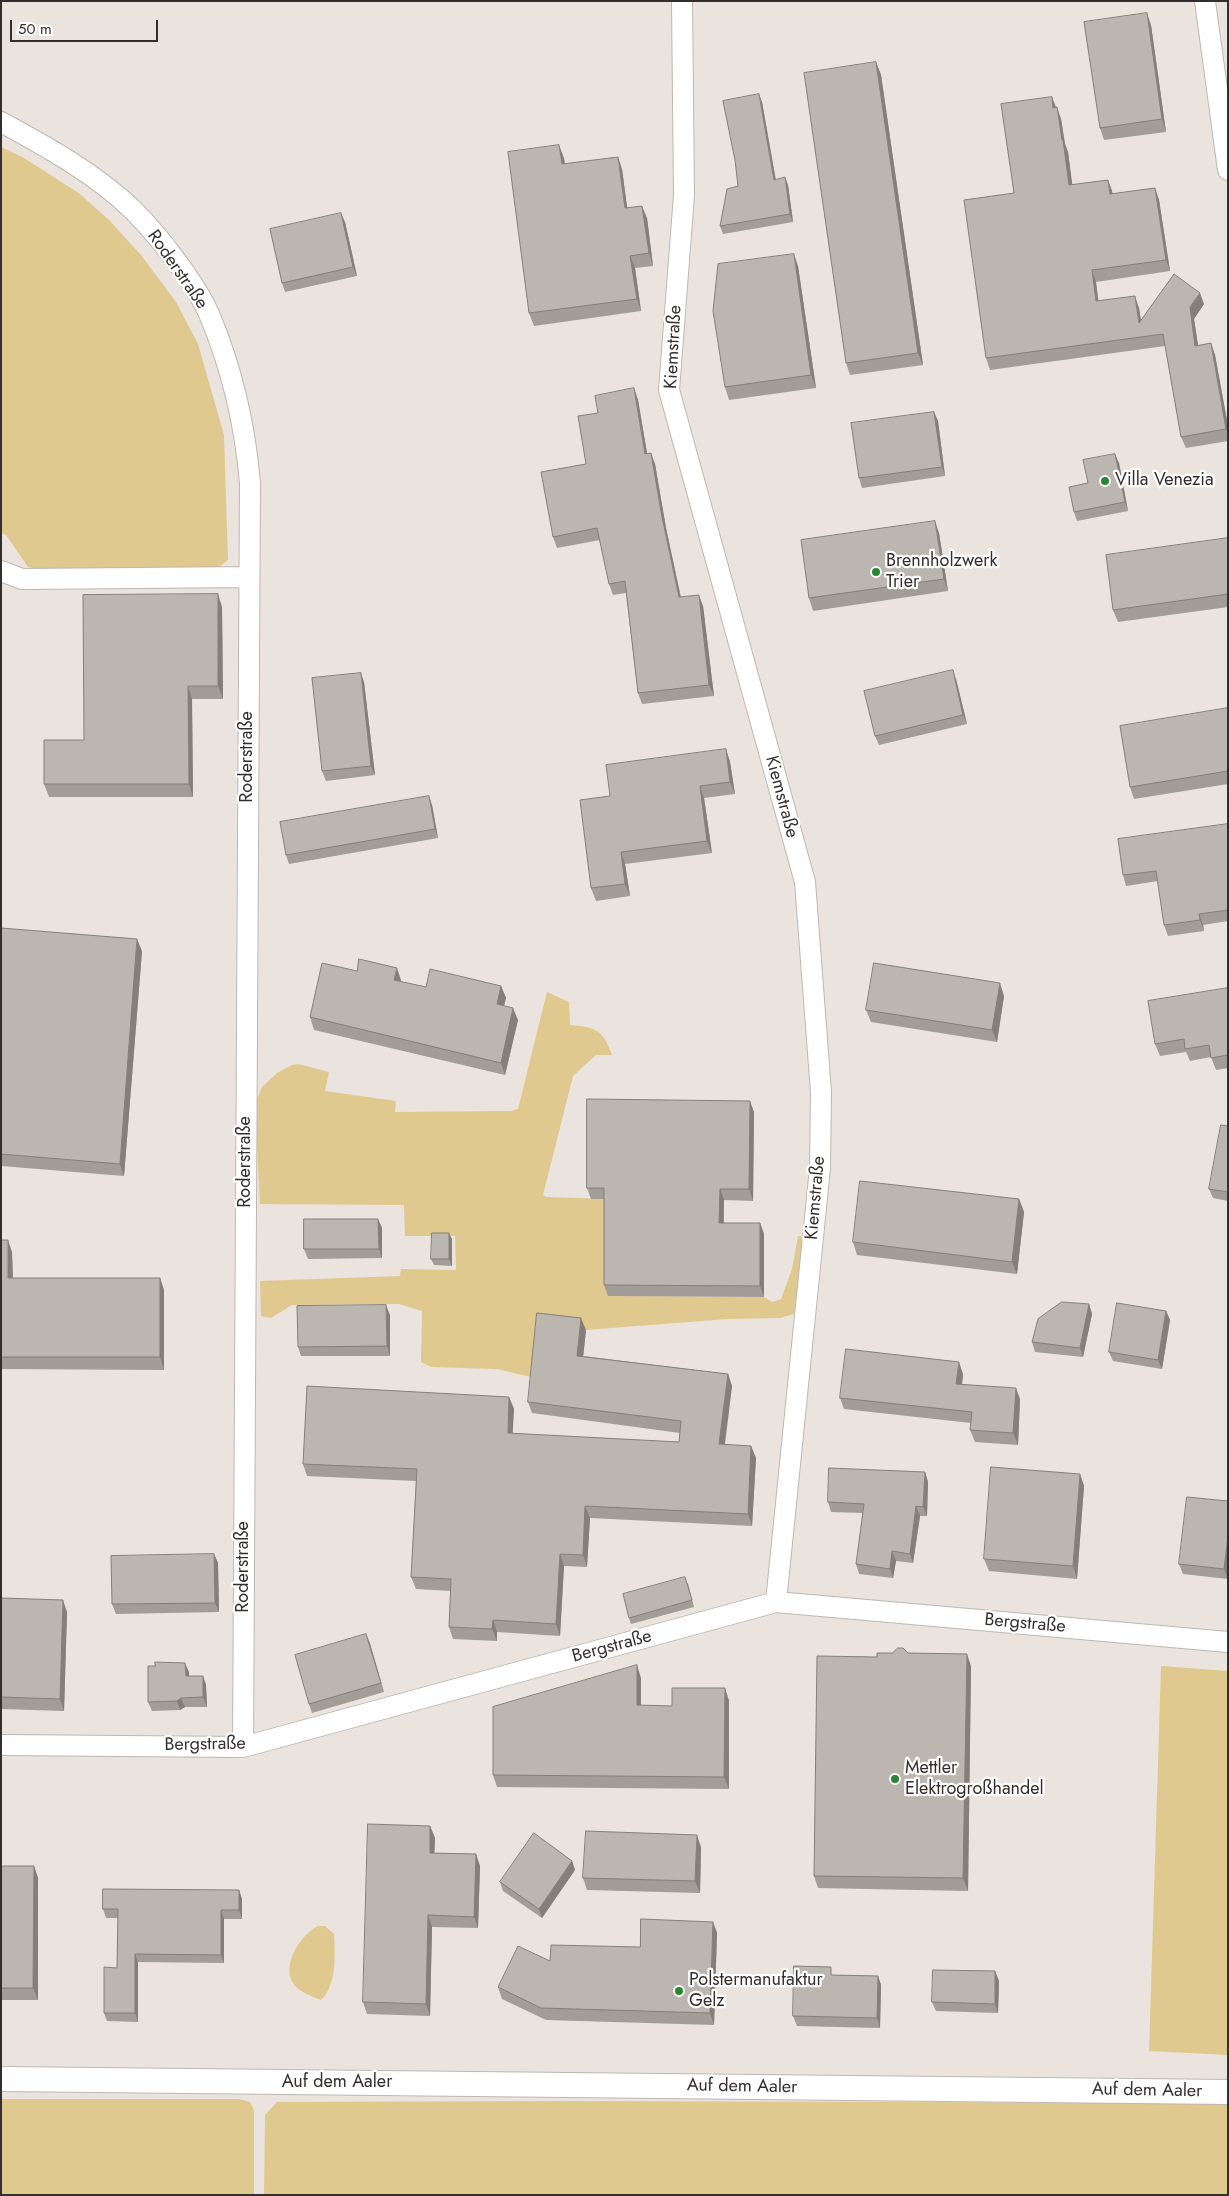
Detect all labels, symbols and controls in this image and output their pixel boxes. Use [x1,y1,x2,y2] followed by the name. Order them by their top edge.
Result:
[12,10,160,42] scale bar
[18,18,52,40] text: 50 m
[142,226,212,314] street label: Roderstraße
[661,304,687,390] street label: Kiemstraße
[1115,470,1214,492] place label: Villa Venezia
[1099,475,1111,487] marker: Villa Venezia
[886,551,997,594] place label: Brennholzwerk Trier
[870,566,882,578] marker: Brennholzwerk Trier
[237,711,259,803] street label: Roderstraße
[760,754,802,840] street label: Kiemstraße
[235,1116,257,1208] street label: Roderstraße
[802,1155,830,1241] street label: Kiemstraße
[233,1521,255,1613] street label: Roderstraße
[984,1610,1066,1638] street label: Bergstraße
[570,1626,654,1668] street label: Bergstraße
[164,1733,246,1757] street label: Bergstraße
[905,1758,1044,1800] place label: Mettler Elektrogroßhandel
[889,1773,901,1785] marker: Mettler Elektrogroßhandel
[689,1970,823,2012] place label: Polstermanufaktur Gelz
[673,1985,685,1997] marker: Polstermanufaktur Gelz
[282,2072,392,2094] street label: Auf dem Aaler
[687,2075,797,2099] street label: Auf dem Aaler
[1092,2079,1202,2103] street label: Auf dem Aaler

